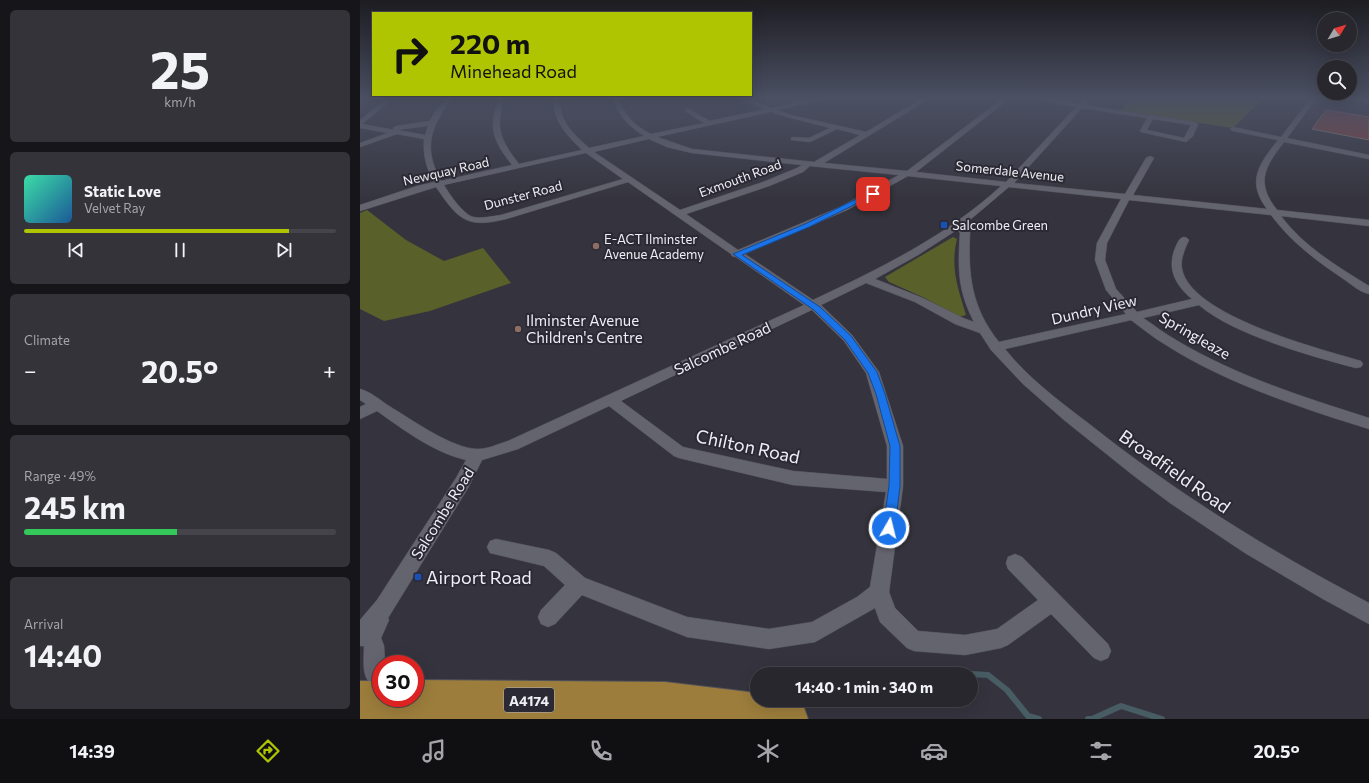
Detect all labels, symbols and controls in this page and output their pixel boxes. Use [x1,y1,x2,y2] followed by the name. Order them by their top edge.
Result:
[1317,12,1357,52] north arrow
[1317,12,1357,100] map controls
[450,26,530,60] text: 220 m
[384,28,436,80] icon: right
[150,36,210,100] text: 25
[450,60,577,82] text: Minehead Road
[1317,60,1357,100] button: search
[164,94,196,110] text: km/h
[401,153,491,189] street label: Newquay Road
[697,156,783,200] street label: Exmouth Road
[955,157,1065,185] street label: Somerdale Avenue
[482,177,564,213] street label: Dunster Road
[856,177,890,211] pin
[84,182,161,200] text: Static Love
[862,183,884,205] icon: arrive
[84,200,145,216] text: Velvet Ray
[952,217,1048,233] place label: Salcombe Green
[939,220,949,230] marker: Salcombe Green
[604,231,704,262] place label: E-ACT Ilminster Avenue Academy
[65,239,87,261] icon: previous
[169,239,191,261] icon: pause
[273,239,295,261] icon: next
[591,241,601,251] marker: E-ACT Ilminster Avenue Academy
[1049,290,1139,328] street label: Dundry View
[1156,307,1234,363] street label: Springleaze
[526,311,643,346] place label: Ilminster Avenue Children's Centre
[671,318,773,378] street label: Salcombe Road
[513,324,523,334] marker: Ilminster Avenue Children's Centre
[24,332,70,348] text: Climate
[141,352,218,389] text: 20.5°
[24,357,37,384] text: −
[323,357,336,384] text: +
[694,424,802,468] street label: Chilton Road
[1115,424,1235,518] street label: Broadfield Road
[407,464,477,562] street label: Salcombe Road
[24,468,96,484] text: Range · 49%
[24,488,126,525] text: 245 km
[868,507,910,549] position arrow
[426,566,532,588] place label: Airport Road
[413,572,423,582] marker: Airport Road
[24,616,63,632] text: Arrival
[24,636,102,673] text: 14:40
[372,655,424,707] speed limit sign: 30
[795,678,933,696] text: 14:40 · 1 min · 340 m
[504,688,554,712] road number: A4174
[254,737,282,765] icon: directions
[420,737,448,765] icon: music
[587,737,615,765] icon: phone
[754,737,782,765] icon: climate
[920,737,948,765] icon: car
[1087,737,1115,765] icon: filters
[69,740,115,762] text: 14:39
[1253,740,1300,762] text: 20.5°

